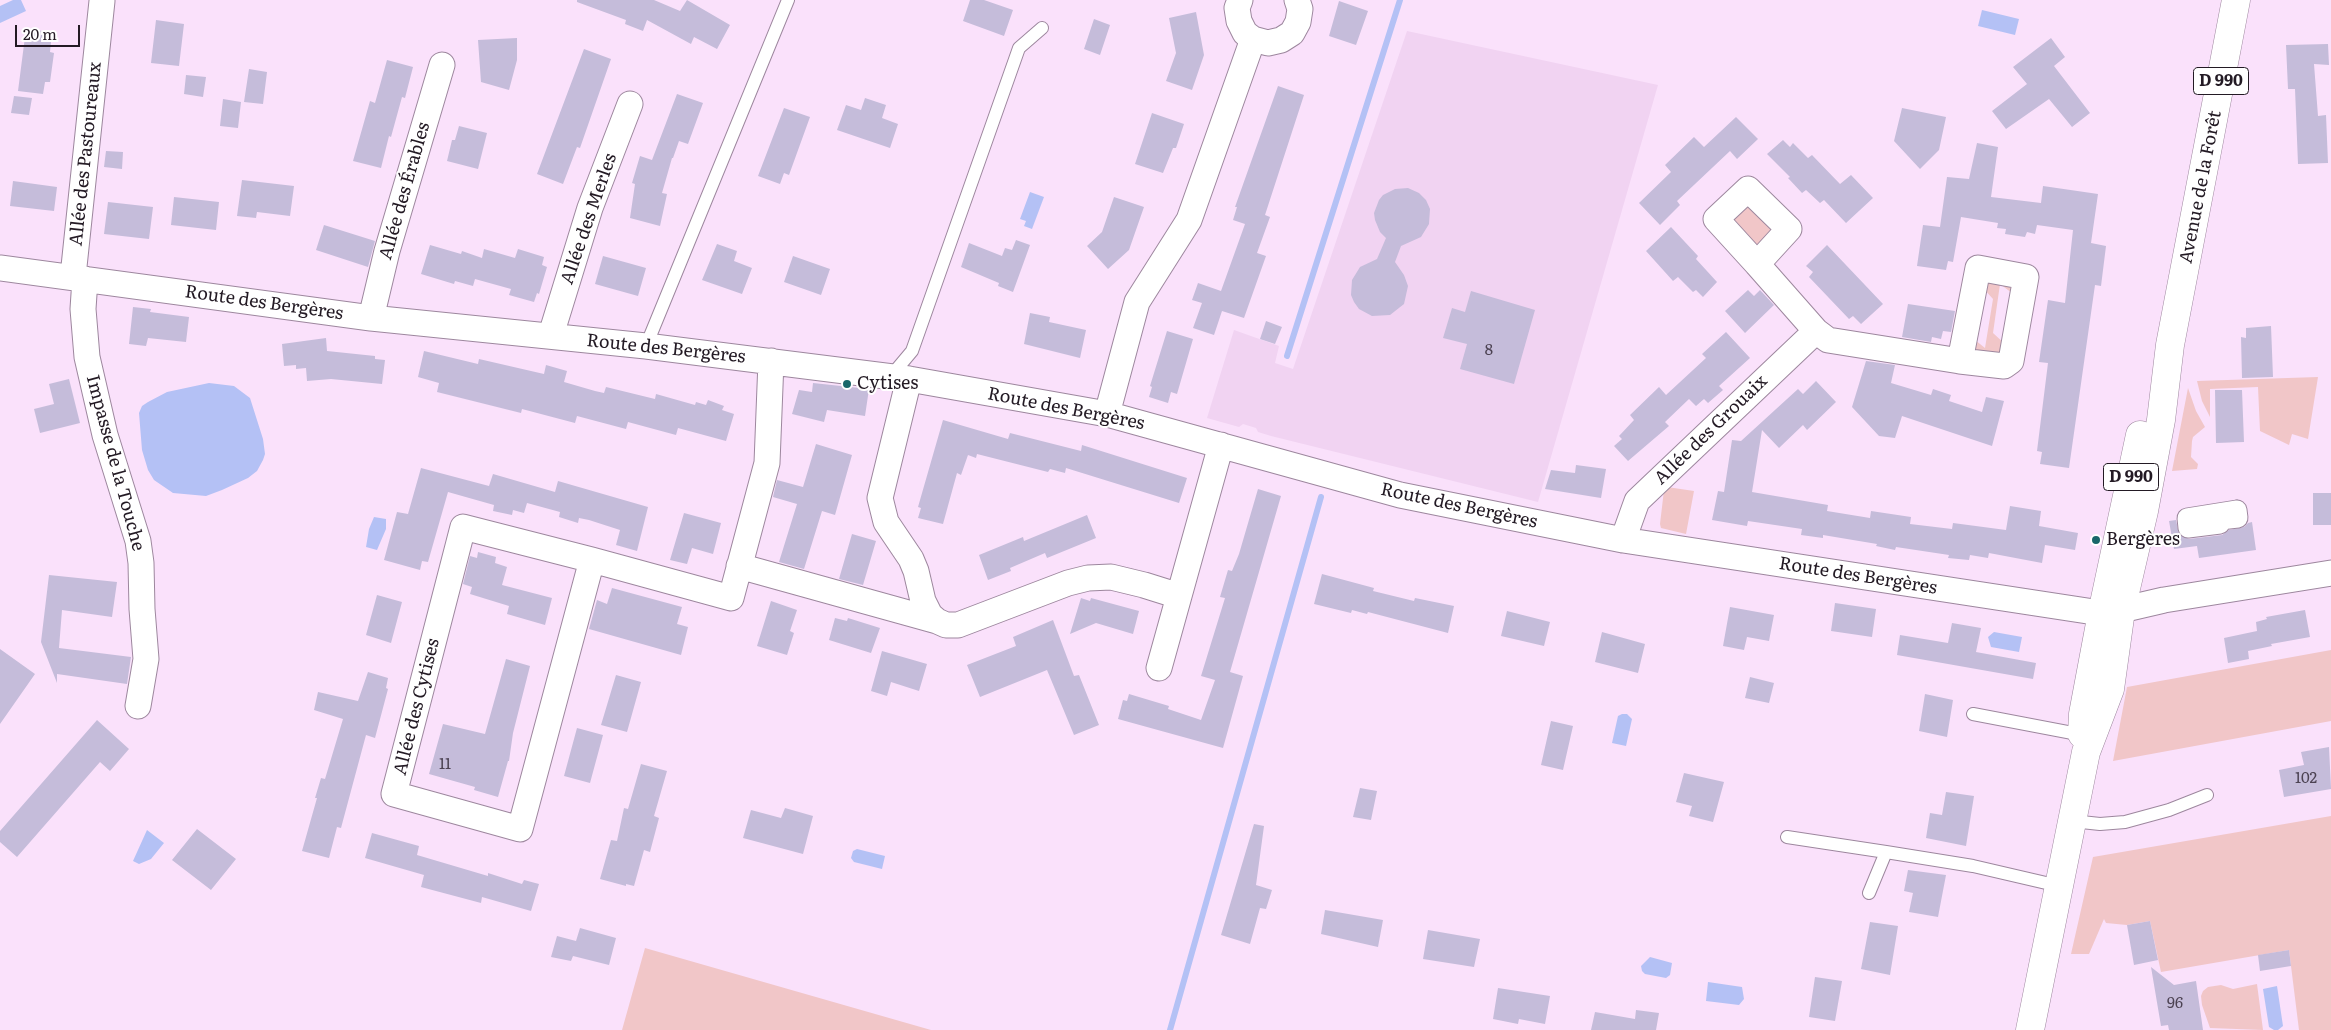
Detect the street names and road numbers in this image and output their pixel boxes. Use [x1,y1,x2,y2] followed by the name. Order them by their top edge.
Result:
[66,61,106,247] street label: Allée des Pastoureaux
[2194,68,2248,94] road number: D 990
[2176,109,2226,265] street label: Avenue de la Forêt
[375,120,435,262] street label: Allée des Érables
[556,151,622,287] street label: Allée des Merles
[183,281,345,325] street label: Route des Bergères
[586,330,746,368] street label: Route des Bergères
[1650,371,1772,489] street label: Allée des Grouaix
[81,373,149,553] street label: Impasse de la Touche
[986,383,1146,435] street label: Route des Bergères
[2104,464,2158,491] road number: D 990
[1379,479,1539,533] street label: Route des Bergères
[1778,553,1938,599] street label: Route des Bergères
[390,636,444,778] street label: Allée des Cytises

